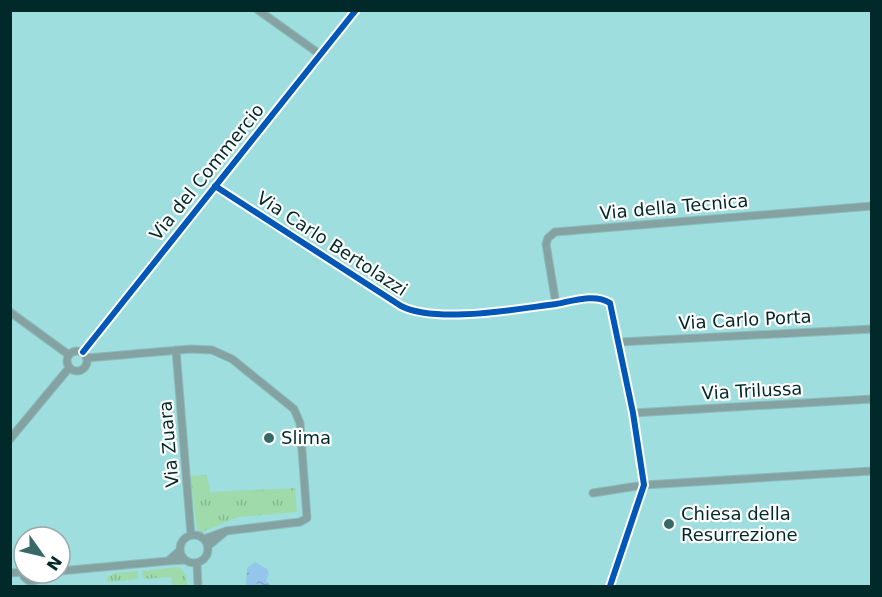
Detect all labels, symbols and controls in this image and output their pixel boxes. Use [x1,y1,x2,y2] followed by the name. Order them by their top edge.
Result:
[145,99,268,244] street label: Via del Commercio
[253,187,411,300] street label: Via Carlo Bertolazzi
[599,190,749,223] street label: Via della Tecnica
[678,306,812,333] street label: Via Carlo Porta
[701,377,803,404] street label: Via Trilussa
[154,400,183,488] street label: Via Zuara
[281,427,331,448] place label: Slima
[262,431,276,445] marker: Slima
[681,503,798,545] place label: Chiesa della Resurrezione
[662,517,676,531] marker: Chiesa della Resurrezione
[12,525,72,585] north arrow
[42,552,66,574] text: N

